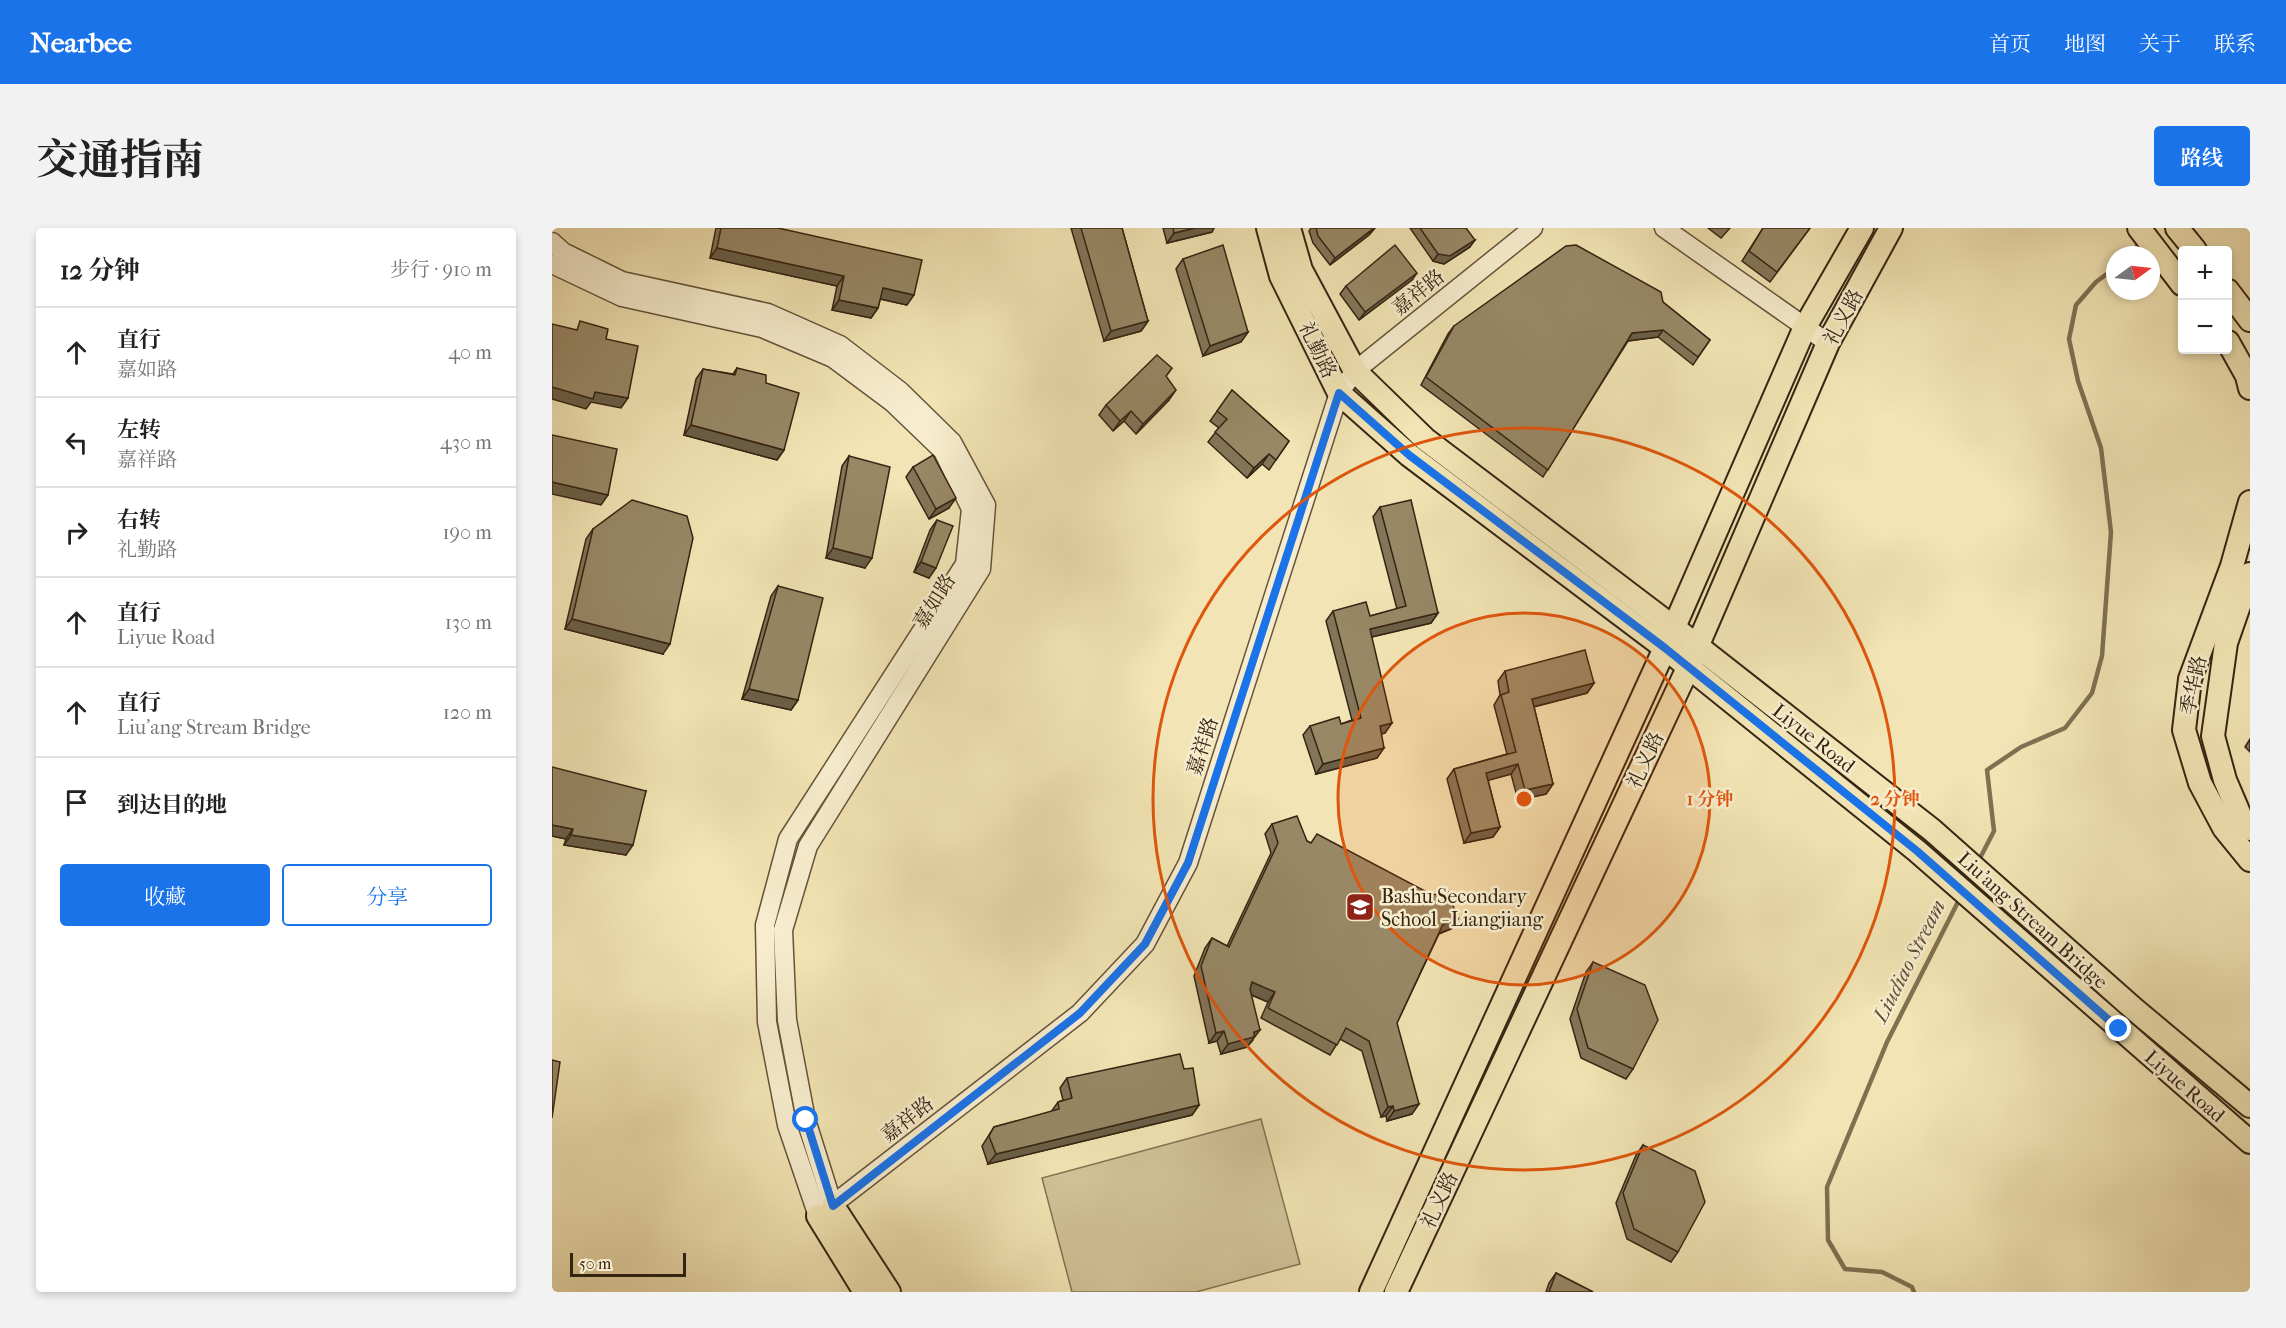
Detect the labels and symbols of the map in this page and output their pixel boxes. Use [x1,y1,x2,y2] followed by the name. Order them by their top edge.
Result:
[2106,246,2160,300] north arrow
[1388,265,1449,320] street label: 嘉祥路
[1819,285,1868,349] street label: 礼义路
[1294,318,1341,382] street label: 礼勤路
[909,570,960,633] street label: 嘉如路
[2176,653,2211,717] street label: 季华路
[1768,699,1860,778] street label: Liyue Road
[1182,714,1223,778] street label: 嘉祥路
[1622,728,1669,792] street label: 礼义路
[1514,789,1534,809] centre of rings
[1687,789,1733,810] text: 1 分钟
[1870,789,1920,810] text: 2 分钟
[1953,847,2112,994] street label: Liu'ang Stream Bridge
[1381,885,1544,931] place label: Bashu Secondary School - Liangjiang
[1344,891,1376,923] school or university icon: Bashu Secondary School - Liangjiang
[1867,896,1950,1028] water label: Liudiao Stream
[2105,1015,2131,1041] route end
[2140,1045,2230,1128] street label: Liyue Road
[877,1092,938,1147] street label: 嘉祥路
[792,1106,818,1132] route start
[1416,1168,1463,1232] street label: 礼义路
[570,1250,686,1278] scale bar

